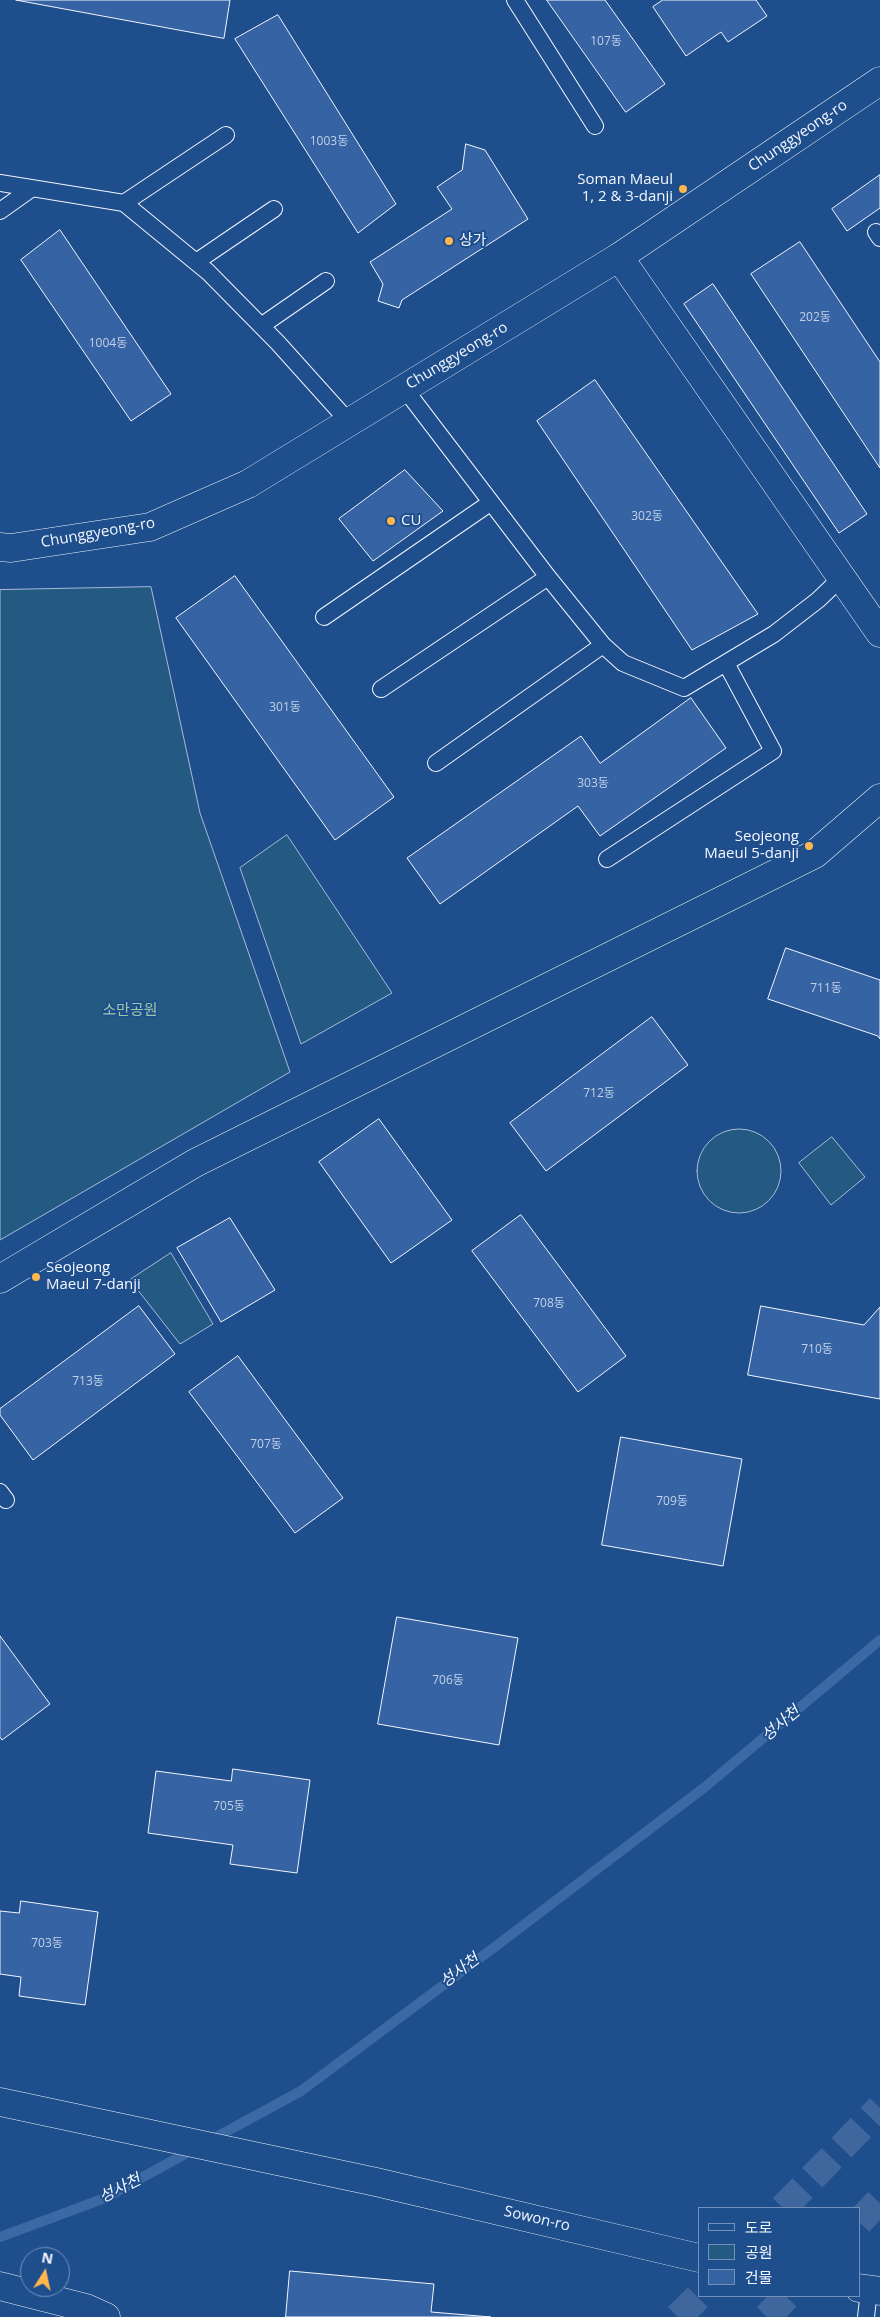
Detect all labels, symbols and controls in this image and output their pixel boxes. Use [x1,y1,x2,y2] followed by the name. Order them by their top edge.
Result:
[590,35,622,49] house number: 107동
[745,96,851,176] street label: Chunggyeong-ro
[310,135,348,149] house number: 1003동
[577,171,673,206] place label: Soman Maeul 1, 2 & 3-danji
[677,183,689,195] marker: Soman Maeul 1, 2 & 3-danji
[459,232,487,250] place label: 상가
[443,235,455,247] marker: 상가
[799,311,831,325] house number: 202동
[403,319,511,393] street label: Chunggyeong-ro
[89,337,127,351] house number: 1004동
[631,510,663,524] house number: 302동
[401,512,421,530] place label: CU
[40,514,156,552] street label: Chunggyeong-ro
[385,515,397,527] marker: CU
[269,701,301,715] house number: 301동
[577,777,609,791] house number: 303동
[704,828,799,863] place label: Seojeong Maeul 5-danji
[803,840,815,852] marker: Seojeong Maeul 5-danji
[810,982,842,996] house number: 711동
[102,1002,158,1020] park label: 소만공원
[583,1087,615,1101] house number: 712동
[46,1259,141,1294] place label: Seojeong Maeul 7-danji
[30,1271,42,1283] marker: Seojeong Maeul 7-danji
[533,1297,565,1311] house number: 708동
[801,1343,833,1357] house number: 710동
[72,1375,104,1389] house number: 713동
[250,1438,282,1452] house number: 707동
[656,1495,688,1509] house number: 709동
[432,1674,464,1688] house number: 706동
[758,1702,804,1746] water label: 성사천
[213,1800,245,1814] house number: 705동
[31,1937,63,1951] house number: 703동
[437,1950,483,1992] water label: 성사천
[96,2170,144,2208] water label: 성사천
[502,2203,572,2235] street label: Sowon-ro
[698,2207,860,2297] legend
[745,2217,773,2237] text: 도로
[745,2242,773,2262] text: 공원
[20,2247,70,2297] north arrow
[40,2247,55,2268] text: N
[745,2267,773,2287] text: 건물

